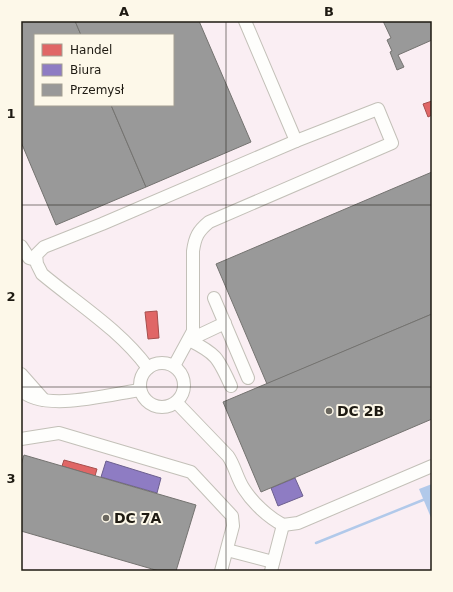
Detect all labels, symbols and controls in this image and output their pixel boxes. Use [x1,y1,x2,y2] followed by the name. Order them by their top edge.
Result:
[119,4,129,19] text: A
[324,4,334,19] text: B
[34,34,174,106] legend
[70,43,112,57] text: Handel
[70,63,101,77] text: Biura
[70,83,125,97] text: Przemysł
[6,106,16,121] text: 1
[6,289,16,304] text: 2
[337,403,384,419] place label: DC 2B
[324,406,334,416] marker: DC 2B
[6,471,16,486] text: 3
[114,510,162,526] place label: DC 7A
[101,513,111,523] marker: DC 7A

